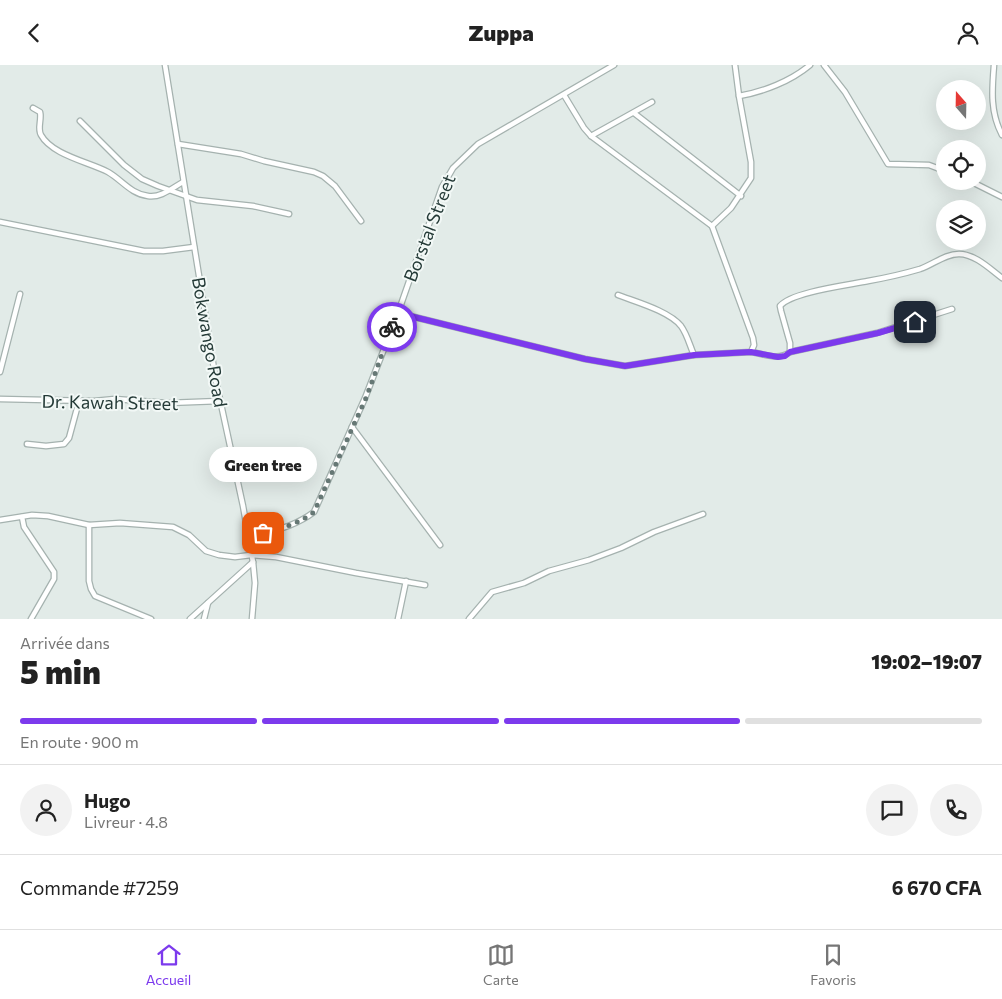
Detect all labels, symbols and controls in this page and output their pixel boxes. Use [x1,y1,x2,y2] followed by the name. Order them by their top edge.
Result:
[20,19,48,47] icon: back
[468,19,534,46] text: Zuppa
[954,19,982,47] icon: person
[936,80,986,130] north arrow
[936,80,986,250] map controls
[936,140,986,190] button: locate
[398,171,460,285] street label: Borstal Street
[936,200,986,250] button: layers
[188,275,232,409] street label: Bokwango Road
[894,301,936,343] pin
[367,302,417,352] courier
[901,308,929,336] icon: home
[378,313,406,341] icon: bike
[41,390,179,414] street label: Dr. Kawah Street
[209,448,317,483] callout: Green tree
[224,455,302,474] text: Green tree
[242,512,284,554] pin
[249,519,277,547] icon: bag
[20,633,110,652] text: Arrivée dans
[871,650,982,673] text: 19:02–19:07
[20,651,101,691] text: 5 min
[20,732,139,751] text: En route · 900 m
[20,784,72,836] button: person
[866,784,918,836] button: chat
[930,784,982,836] button: phone
[84,789,131,812] text: Hugo
[84,812,168,831] text: Livreur · 4.8
[20,876,179,899] text: Commande #7259
[892,876,982,899] text: 6 670 CFA
[146,941,191,988] tab: Accueil
[483,941,519,988] tab: Carte
[810,941,856,988] tab: Favoris

